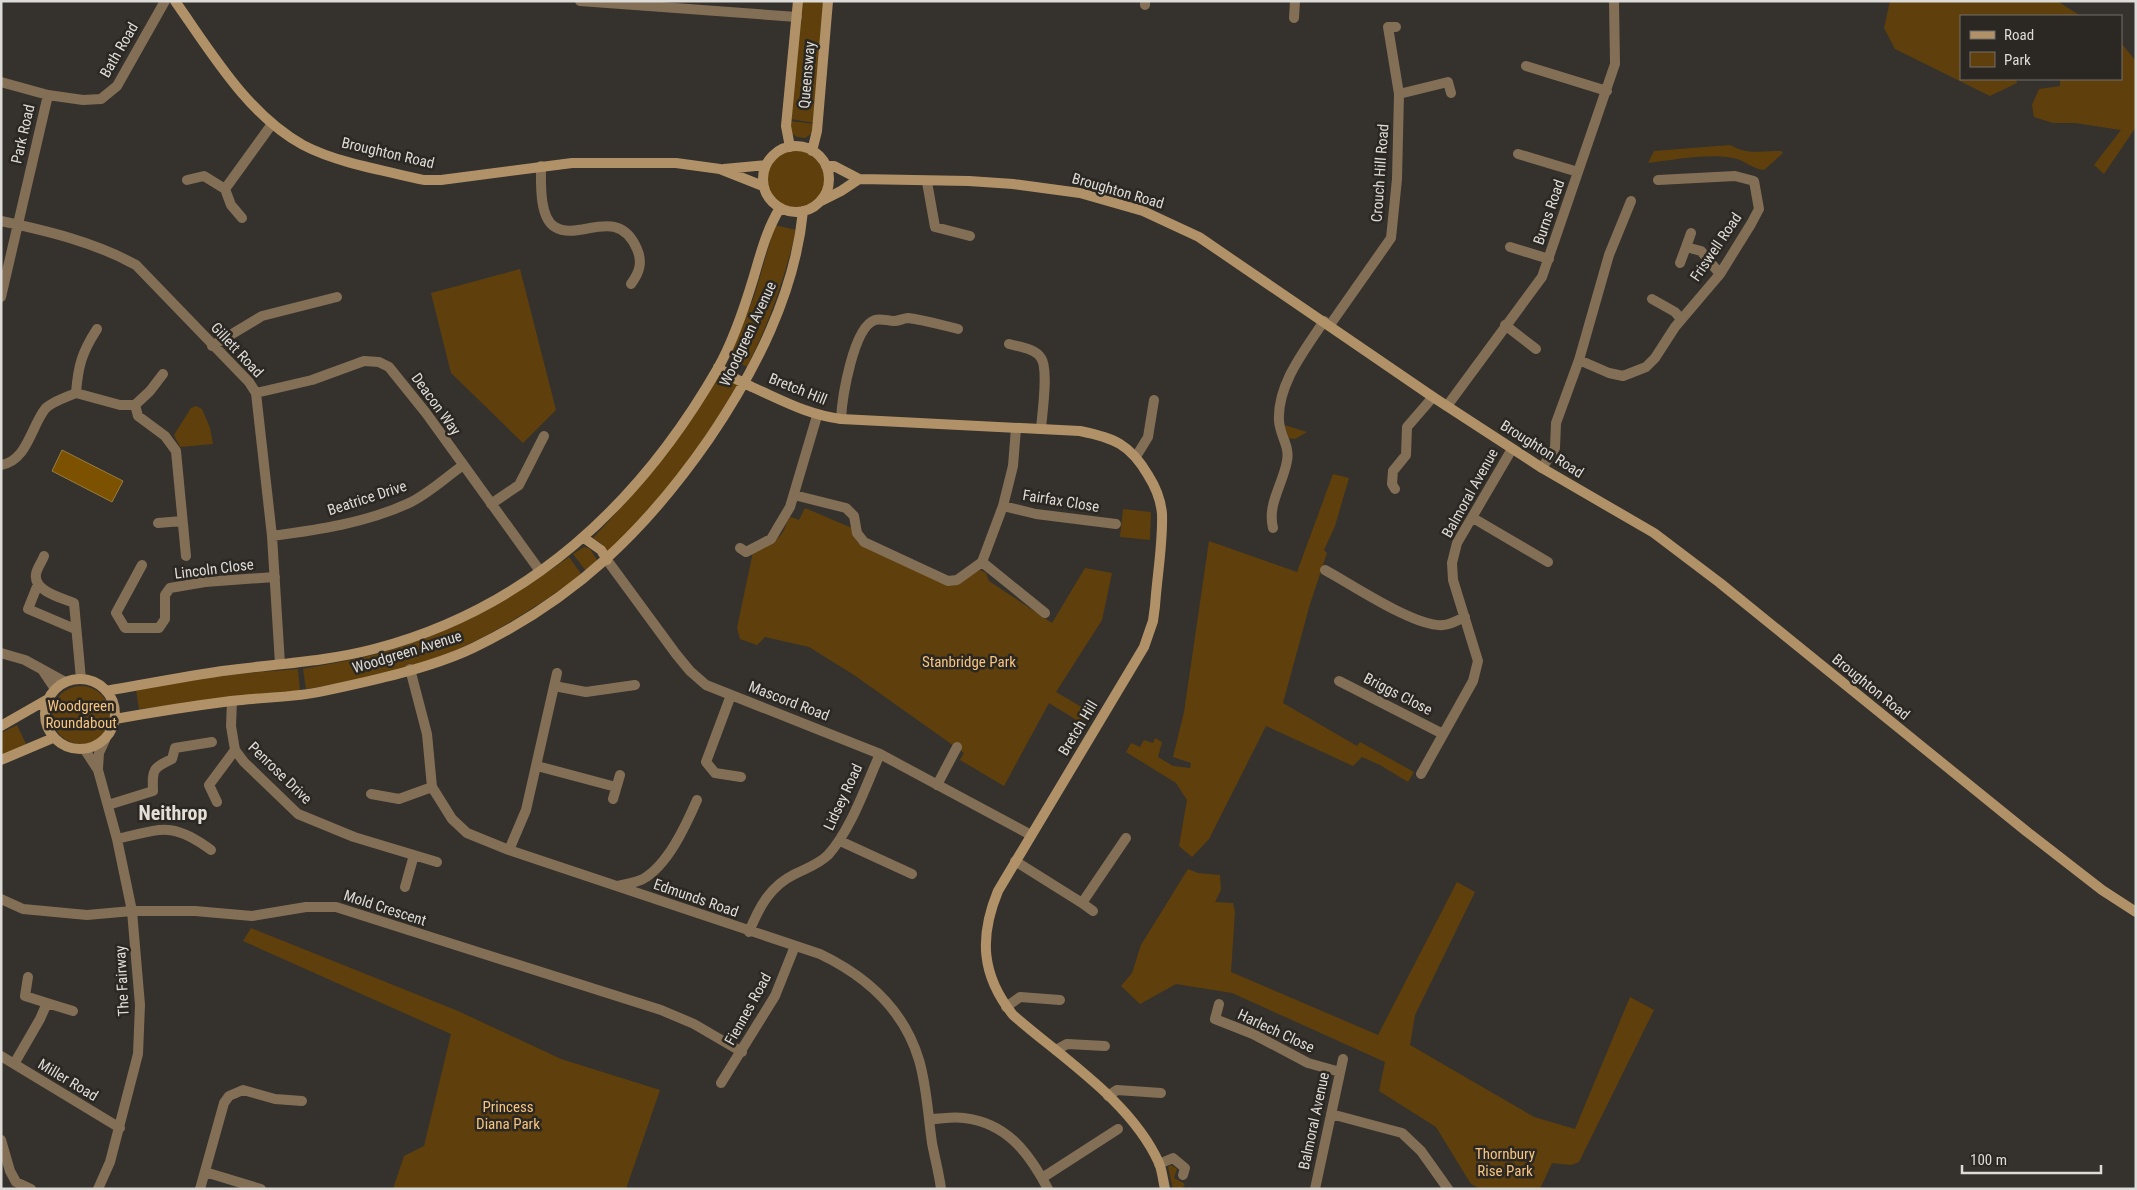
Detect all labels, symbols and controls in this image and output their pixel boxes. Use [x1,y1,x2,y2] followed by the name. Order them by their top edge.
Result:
[1960,15,2122,80] legend
[96,19,142,81] street label: Bath Road
[2004,26,2034,44] text: Road
[795,41,819,109] street label: Queensway
[2004,51,2031,69] text: Park
[7,103,39,165] street label: Park Road
[1368,123,1392,223] street label: Crouch Hill Road
[340,134,436,172] street label: Broughton Road
[1070,169,1166,213] street label: Broughton Road
[1529,177,1569,247] street label: Burns Road
[1686,209,1746,285] street label: Friswell Road
[716,279,780,389] street label: Woodgreen Avenue
[207,319,267,381] street label: Gillett Road
[407,369,465,439] street label: Deacon Way
[766,369,830,409] street label: Bretch Hill
[1497,416,1587,482] street label: Broughton Road
[1438,445,1502,541] street label: Balmoral Avenue
[325,477,409,519] street label: Beatrice Drive
[1021,486,1101,516] street label: Fairfax Close
[173,555,255,583] street label: Lincoln Close
[350,627,464,677] street label: Woodgreen Avenue
[1829,650,1913,724] street label: Broughton Road
[922,653,1016,671] park label: Stanbridge Park
[1361,669,1435,719] street label: Briggs Close
[746,677,832,725] street label: Mascord Road
[45,697,117,732] park label: Woodgreen Roundabout
[1054,697,1102,759] street label: Bretch Hill
[244,738,316,808] street label: Penrose Drive
[820,761,866,833] street label: Lidsey Road
[139,801,208,825] district label: Neithrop
[651,875,741,921] street label: Edmunds Road
[341,886,429,930] street label: Mold Crescent
[111,945,133,1017] street label: The Fairway
[721,970,775,1048] street label: Fiennes Road
[1235,1005,1317,1057] street label: Harlech Close
[35,1055,101,1105] street label: Miller Road
[1295,1071,1333,1171] street label: Balmoral Avenue
[476,1098,540,1133] park label: Princess Diana Park
[1962,1142,2101,1174] scale bar
[1475,1145,1535,1180] park label: Thornbury Rise Park
[1970,1151,2007,1169] text: 100 m

